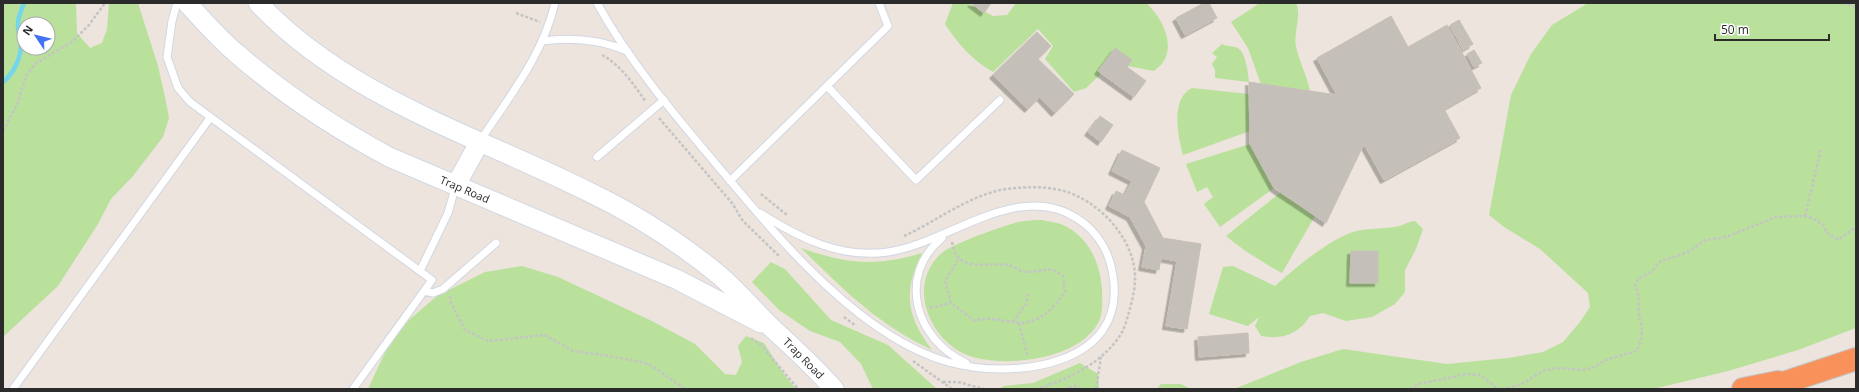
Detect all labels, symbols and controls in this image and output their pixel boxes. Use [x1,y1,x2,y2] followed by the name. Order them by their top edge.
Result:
[16,16,56,56] north arrow
[1715,16,1829,42] scale bar
[1721,21,1749,38] text: 50 m
[19,22,36,38] text: N
[438,172,492,206] street label: Trap Road
[780,334,828,382] street label: Trap Road

